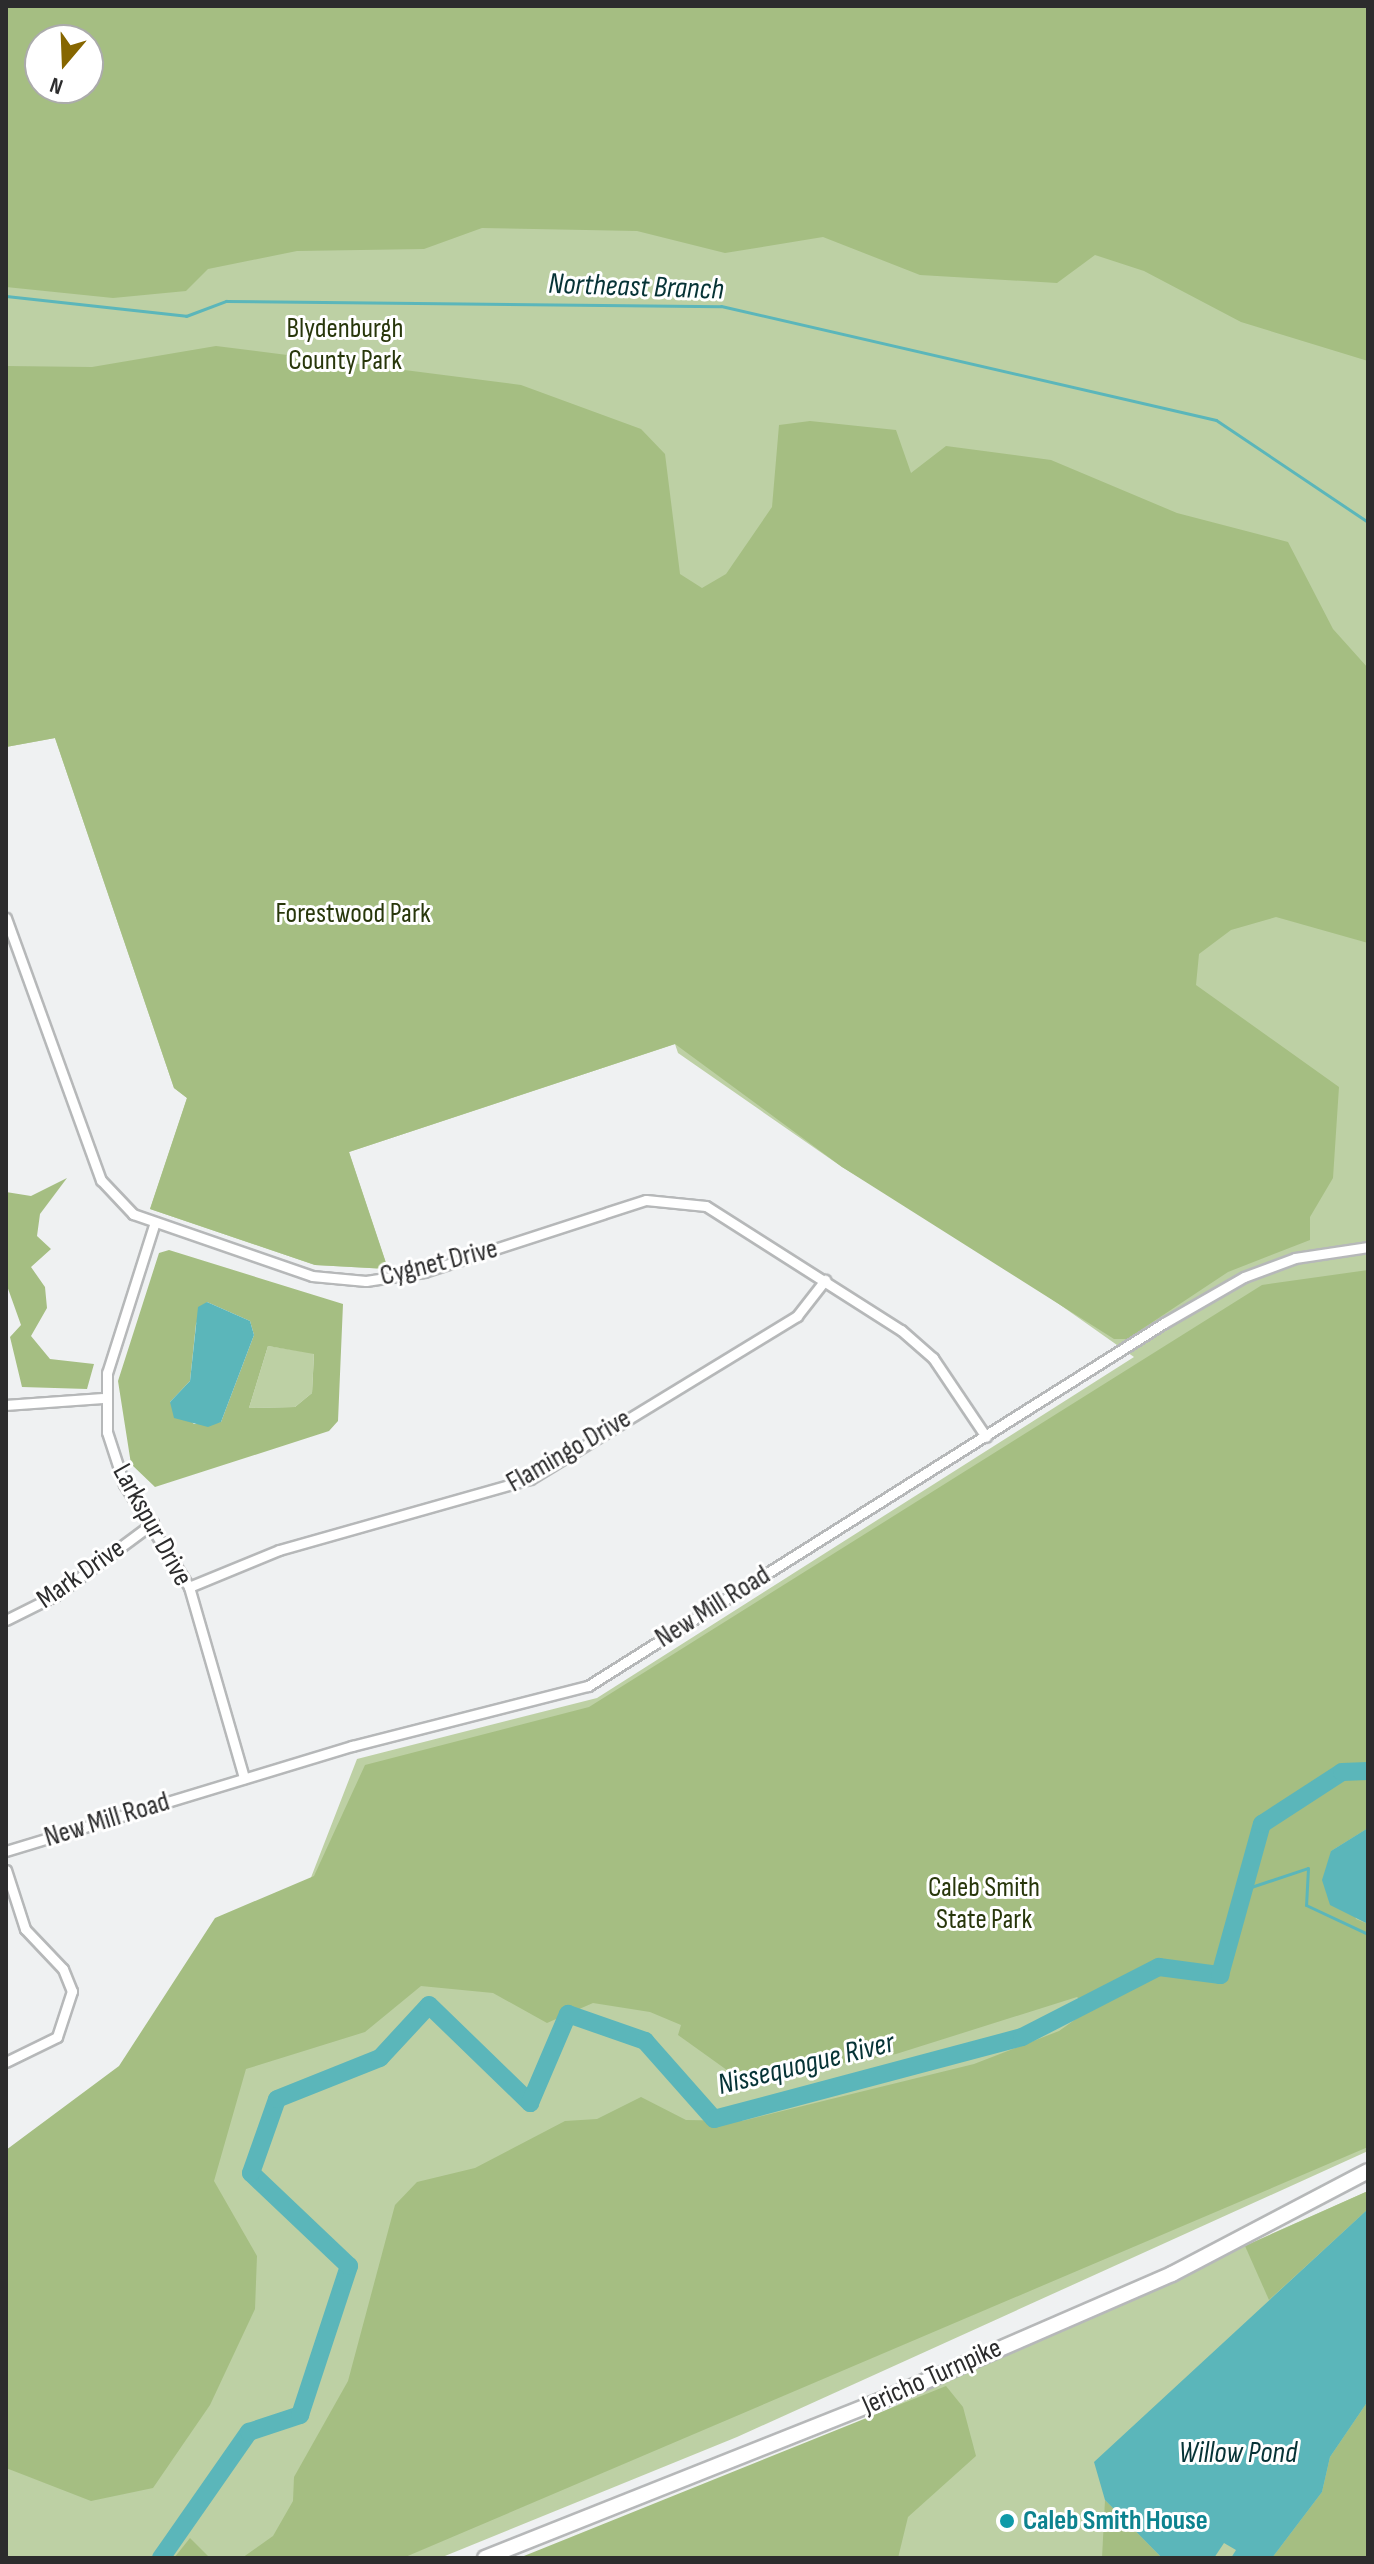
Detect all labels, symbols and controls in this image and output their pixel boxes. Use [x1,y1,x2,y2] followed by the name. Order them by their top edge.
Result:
[24,24,104,104] north arrow
[47,71,67,100] text: N
[548,266,724,308] water label: Northeast Branch
[287,312,403,378] park label: Blydenburgh County Park
[275,897,431,931] park label: Forestwood Park
[377,1232,501,1294] street label: Cygnet Drive
[501,1402,637,1500] street label: Flamingo Drive
[105,1458,199,1592] street label: Larkspur Drive
[31,1532,131,1616] street label: Mark Drive
[649,1559,777,1655] street label: New Mill Road
[40,1785,174,1855] street label: New Mill Road
[928,1871,1040,1937] park label: Caleb Smith State Park
[714,2025,898,2103] water label: Nissequogue River
[857,2331,1007,2423] street label: Jericho Turnpike
[1179,2435,1297,2471] water label: Willow Pond
[1023,2504,1208,2538] place label: Caleb Smith House
[998,2512,1016,2530] marker: Caleb Smith House

